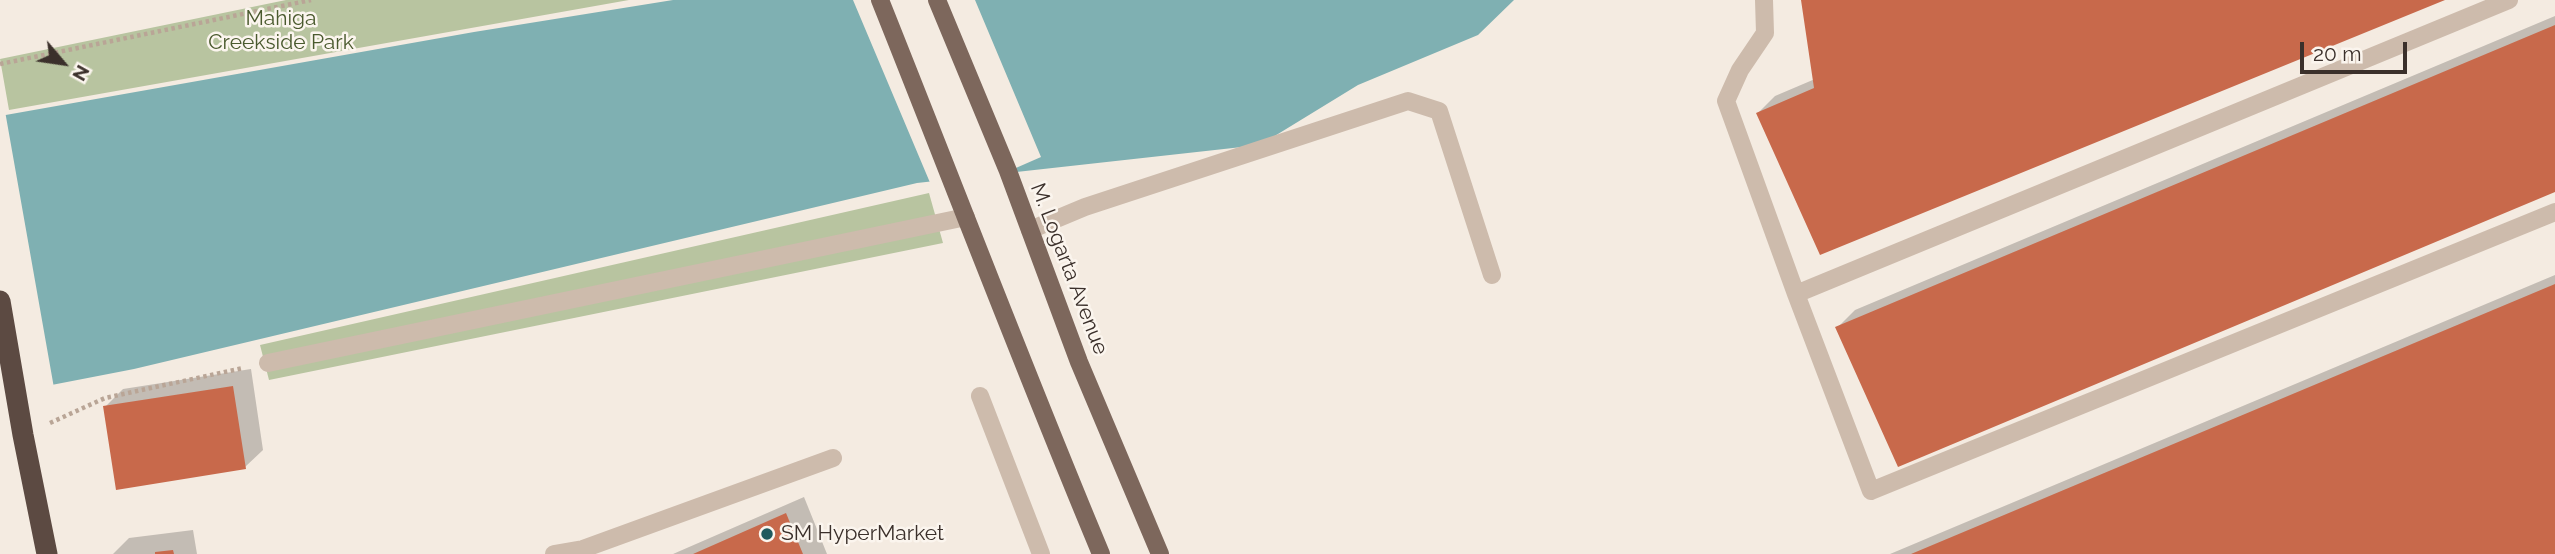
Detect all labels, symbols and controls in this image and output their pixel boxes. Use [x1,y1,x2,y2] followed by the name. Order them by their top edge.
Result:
[208,6,354,56] park label: Mahiga Creekside Park
[28,28,98,98] north arrow
[2303,28,2410,72] scale bar
[2313,41,2361,66] text: 20 m
[68,62,95,85] text: N
[1025,180,1113,358] street label: M. Logarta Avenue
[781,521,944,547] place label: SM HyperMarket
[759,526,775,542] marker: SM HyperMarket

